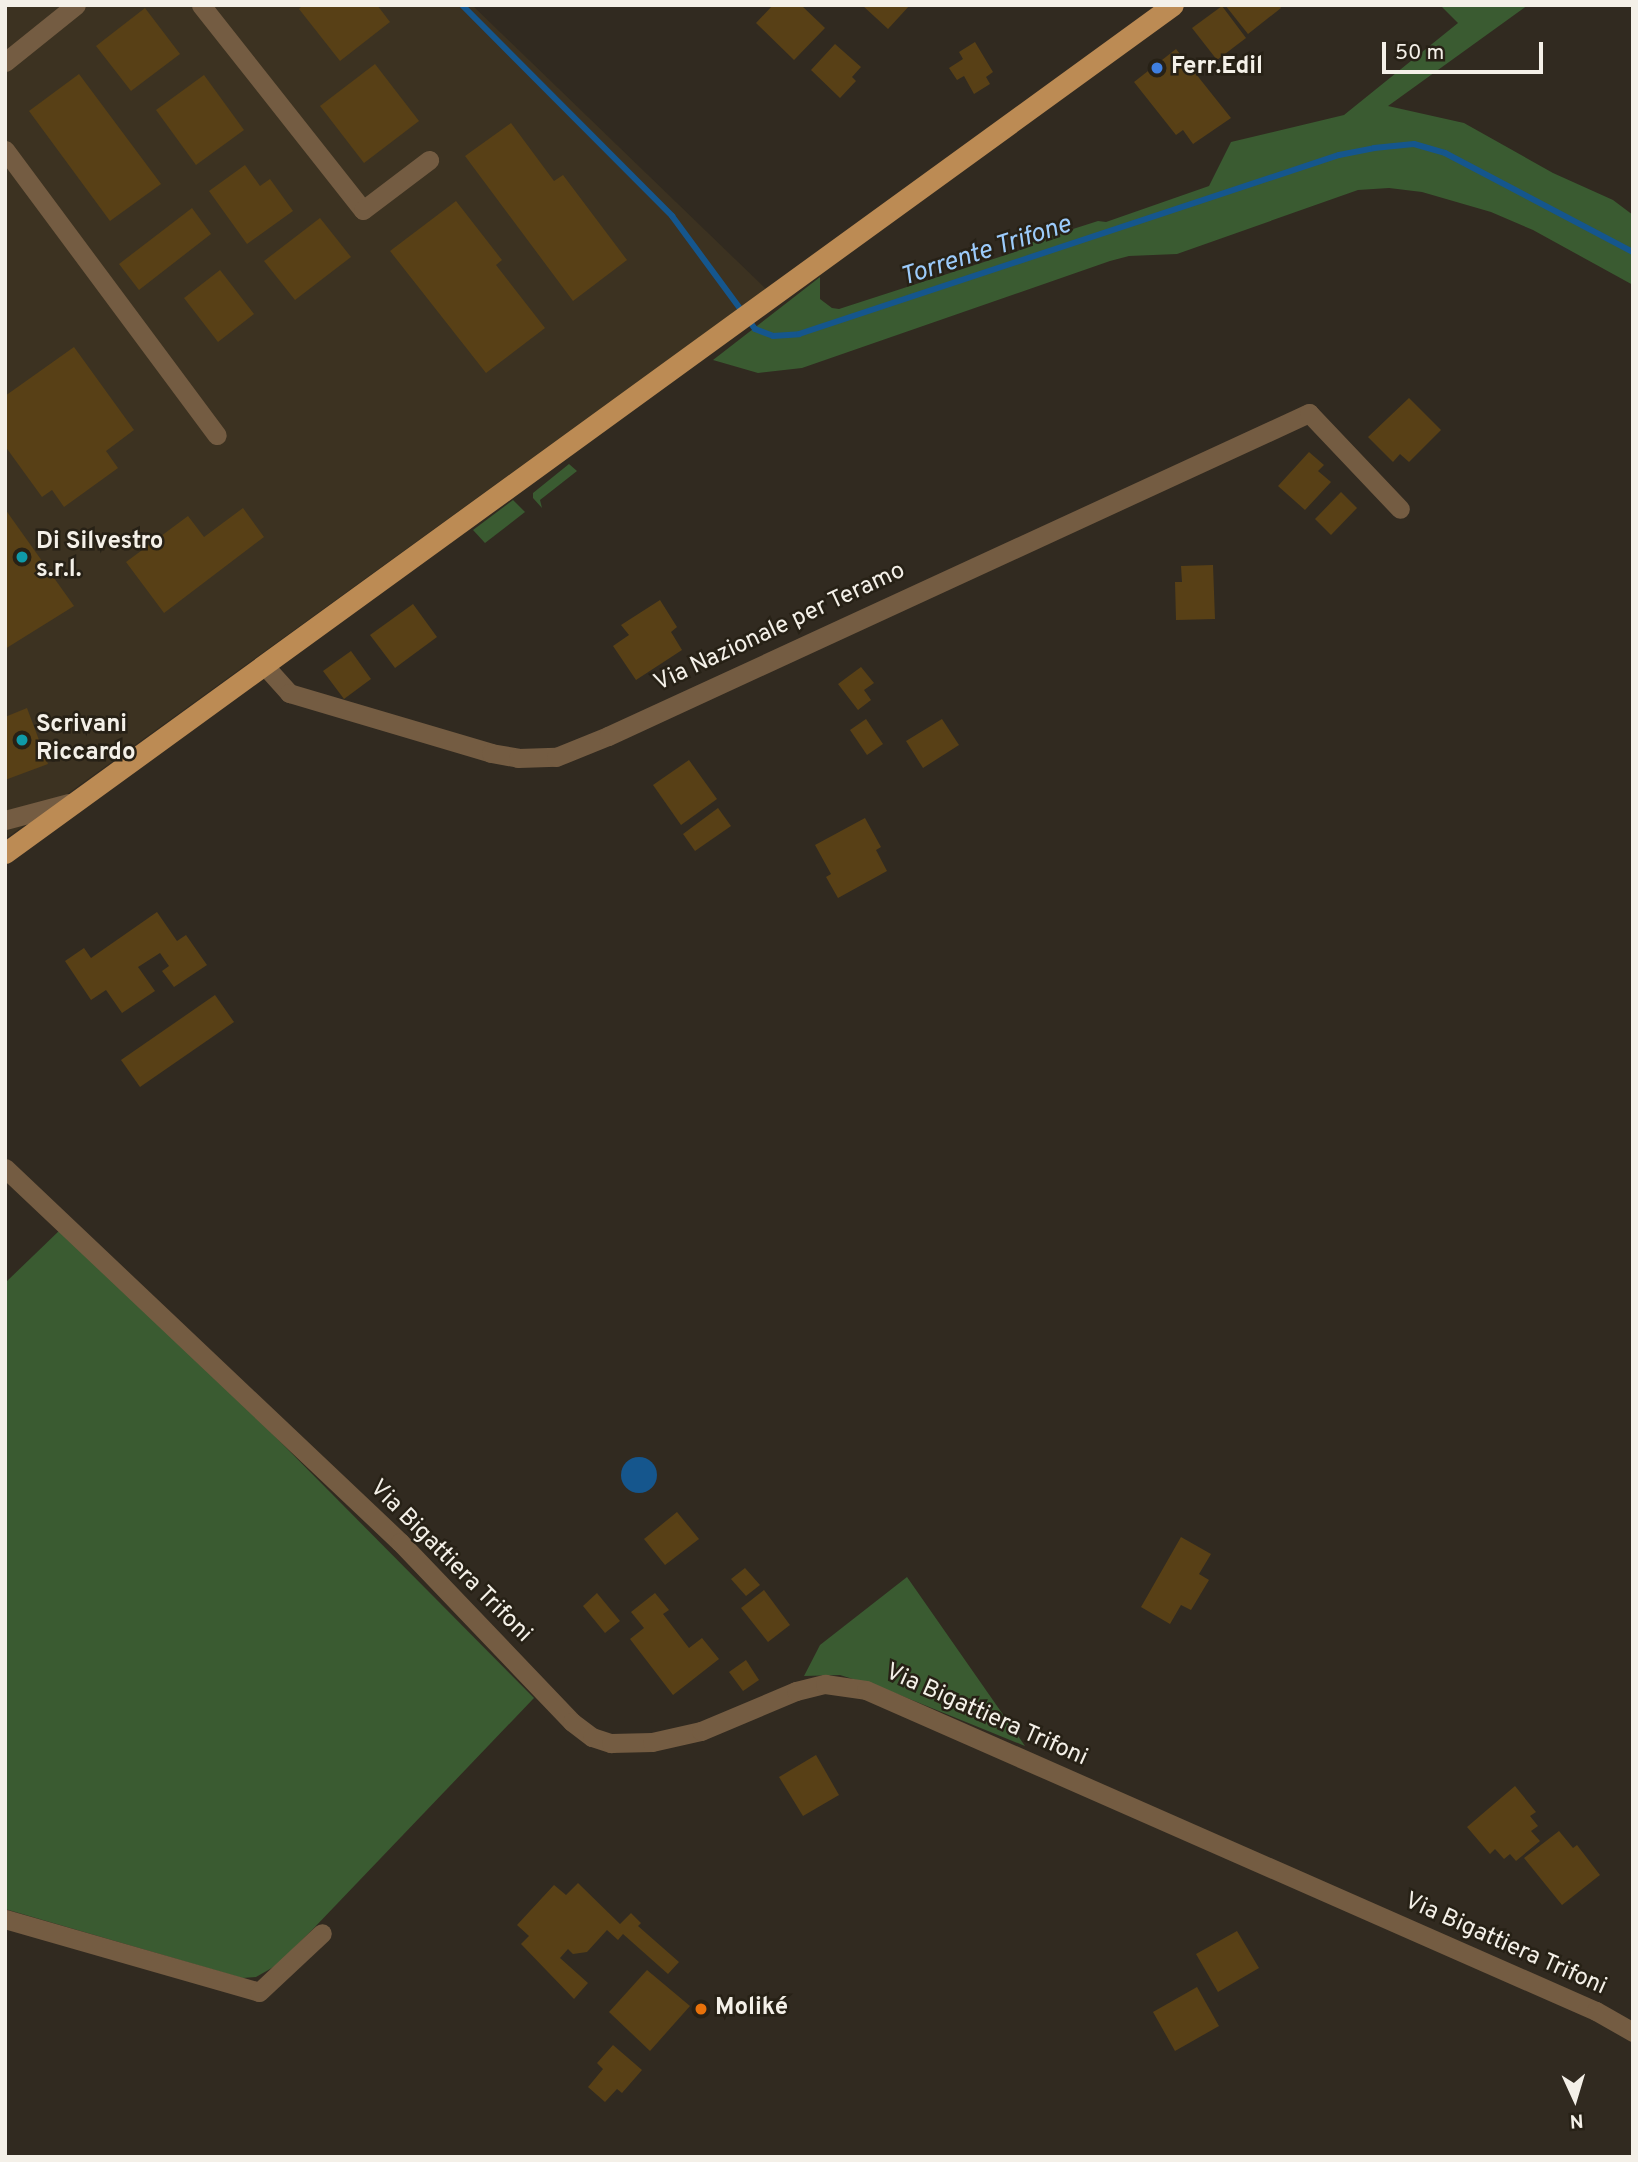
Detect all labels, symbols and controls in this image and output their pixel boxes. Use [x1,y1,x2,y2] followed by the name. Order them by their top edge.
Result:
[1386,28,1547,72] scale bar
[1395,40,1444,67] text: 50 m
[1171,54,1263,82] place label: Ferr.Edil
[1149,60,1165,76] marker: Ferr.Edil
[896,210,1076,294] water label: Torrente Trifone
[36,529,163,585] place label: Di Silvestro s.r.l.
[14,549,30,565] marker: Di Silvestro s.r.l.
[650,557,910,699] street label: Via Nazionale per Teramo
[36,712,135,768] place label: Scrivani Riccardo
[14,732,30,748] marker: Scrivani Riccardo
[362,1474,538,1650] street label: Via Bigattiera Trifoni
[880,1658,1092,1774] street label: Via Bigattiera Trifoni
[1399,1887,1611,2003] street label: Via Bigattiera Trifoni
[715,1995,788,2023] place label: Moliké
[693,2001,709,2017] marker: Moliké
[1540,2064,1610,2134] north arrow
[1569,2108,1584,2132] text: N

